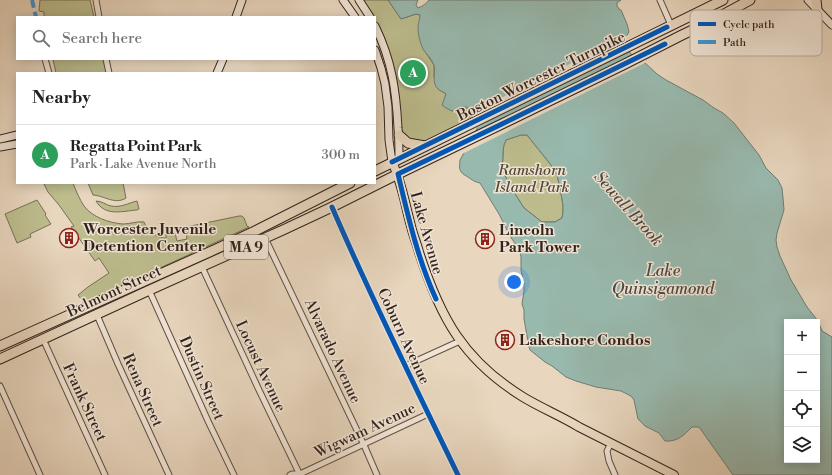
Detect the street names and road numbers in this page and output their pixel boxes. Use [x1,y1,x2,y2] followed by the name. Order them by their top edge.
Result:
[453,27,629,126] street label: Boston Worcester Turnpike
[406,190,447,277] street label: Lake Avenue
[224,235,268,259] road number: MA 9
[63,261,165,322] street label: Belmont Street
[373,285,434,387] street label: Coburn Avenue
[300,295,365,407] street label: Alvarado Avenue
[231,317,290,415] street label: Locust Avenue
[175,333,229,424] street label: Dustin Street
[118,351,167,430] street label: Rena Street
[58,360,111,445] street label: Frank Street
[311,399,419,463] street label: Wigwam Avenue

